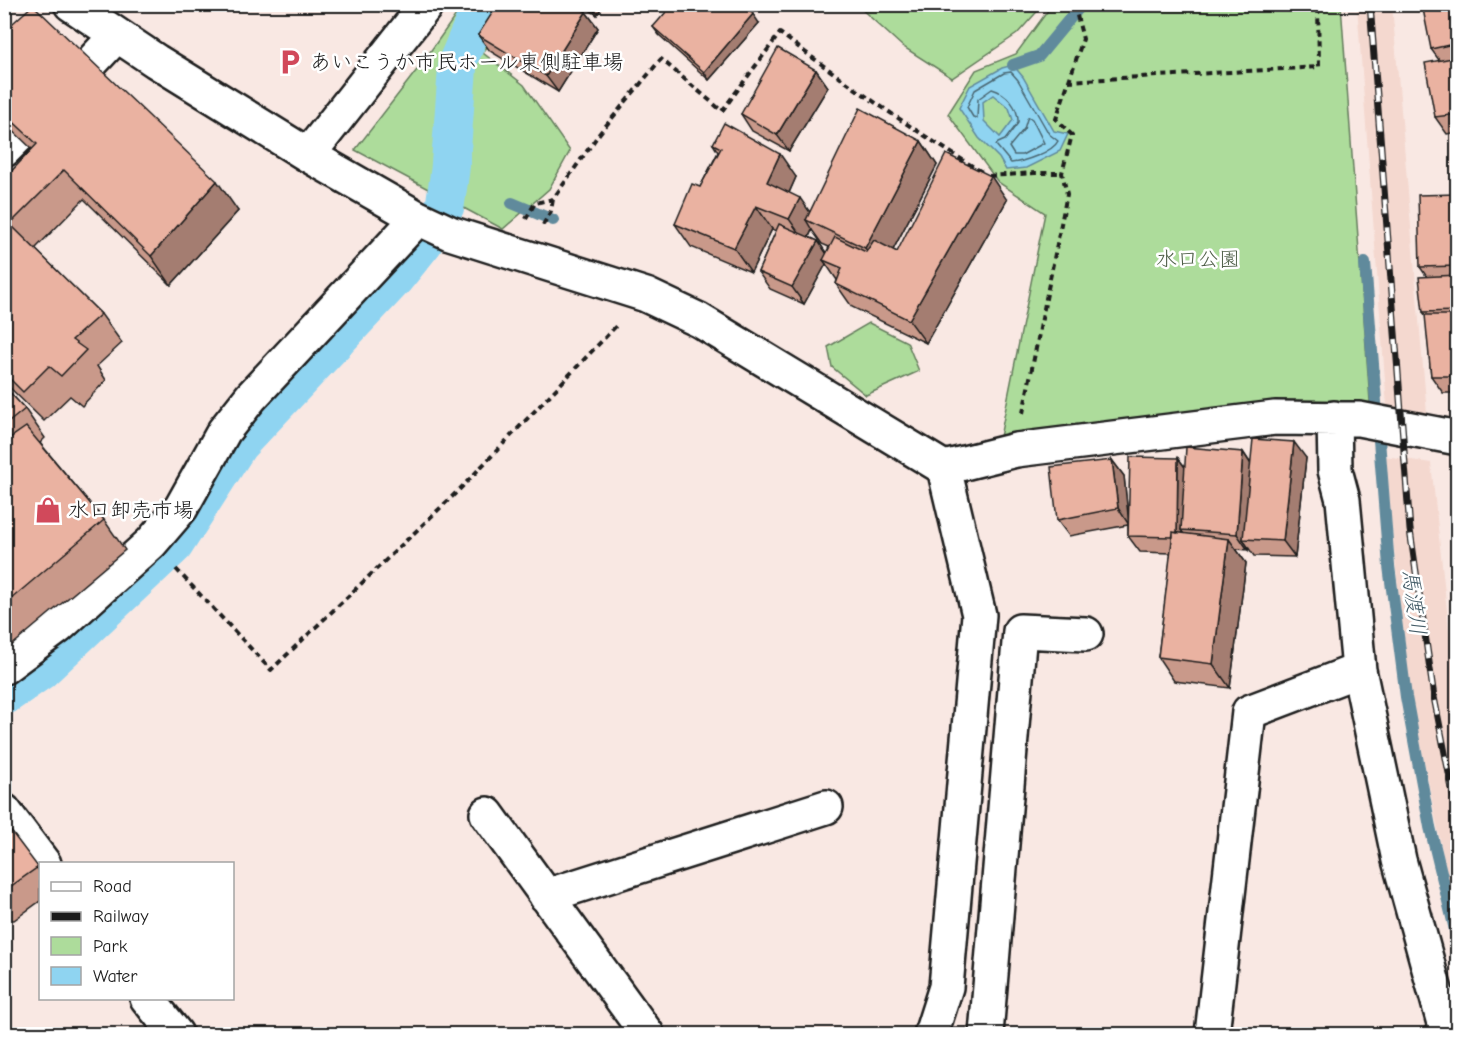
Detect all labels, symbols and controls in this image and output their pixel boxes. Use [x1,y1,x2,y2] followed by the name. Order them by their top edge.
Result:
[275,47,305,77] parking icon: あいこうか市民ホール東側駐車場
[310,50,624,74] place label: あいこうか市民ホール東側駐車場
[1156,247,1240,271] park label: 水口公園
[33,495,63,525] shop icon: 水口卸売市場
[68,498,194,522] place label: 水口卸売市場
[1397,568,1431,636] water label: 馬渡川
[39,862,234,1000] legend
[93,876,132,897] text: Road
[93,906,150,927] text: Railway
[93,936,128,957] text: Park
[93,966,138,987] text: Water

